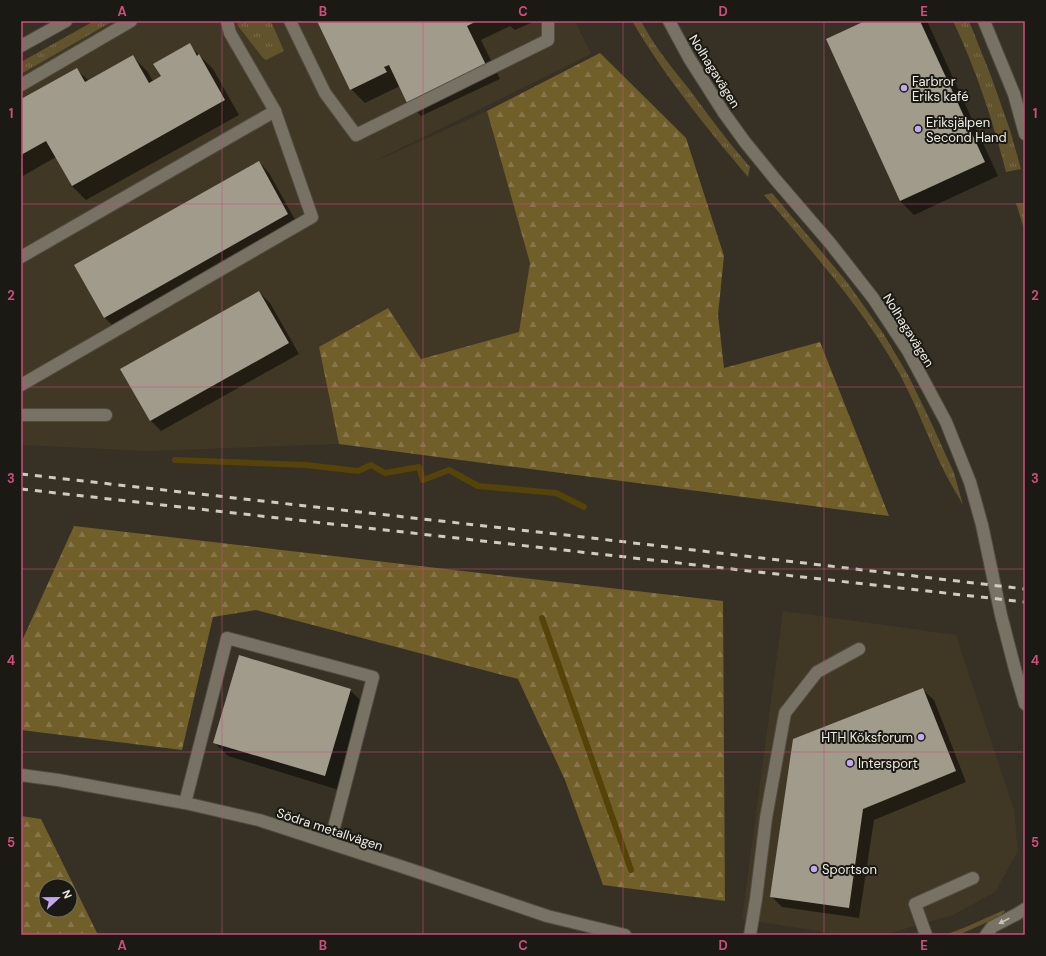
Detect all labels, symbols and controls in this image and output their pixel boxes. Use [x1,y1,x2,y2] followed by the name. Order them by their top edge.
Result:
[117,3,127,20] text: A
[319,3,327,20] text: B
[518,3,528,20] text: C
[718,3,728,20] text: D
[920,3,928,20] text: E
[685,31,744,111] street label: Nolhagavägen
[912,73,969,105] place label: Farbror Eriks kafé
[899,83,909,93] marker: Farbror Eriks kafé
[9,105,13,122] text: 1
[1033,105,1037,122] text: 1
[926,114,1007,146] place label: Eriksjälpen Second Hand
[913,124,923,134] marker: Eriksjälpen Second Hand
[7,287,15,304] text: 2
[1031,287,1039,304] text: 2
[879,290,938,370] street label: Nolhagavägen
[7,470,15,487] text: 3
[1031,470,1039,487] text: 3
[7,652,15,669] text: 4
[1031,652,1039,669] text: 4
[821,729,913,746] place label: HTH Köksforum
[916,732,926,742] marker: HTH Köksforum
[858,755,918,772] place label: Intersport
[845,758,855,768] marker: Intersport
[274,804,385,855] street label: Södra metallvägen
[7,834,15,851] text: 5
[1031,834,1039,851] text: 5
[822,861,877,878] place label: Sportson
[809,864,819,874] marker: Sportson
[38,878,78,918] north arrow
[59,888,75,901] text: N
[999,917,1010,924] one-way arrow
[117,937,127,954] text: A
[319,937,327,954] text: B
[518,937,528,954] text: C
[718,937,728,954] text: D
[920,937,928,954] text: E

